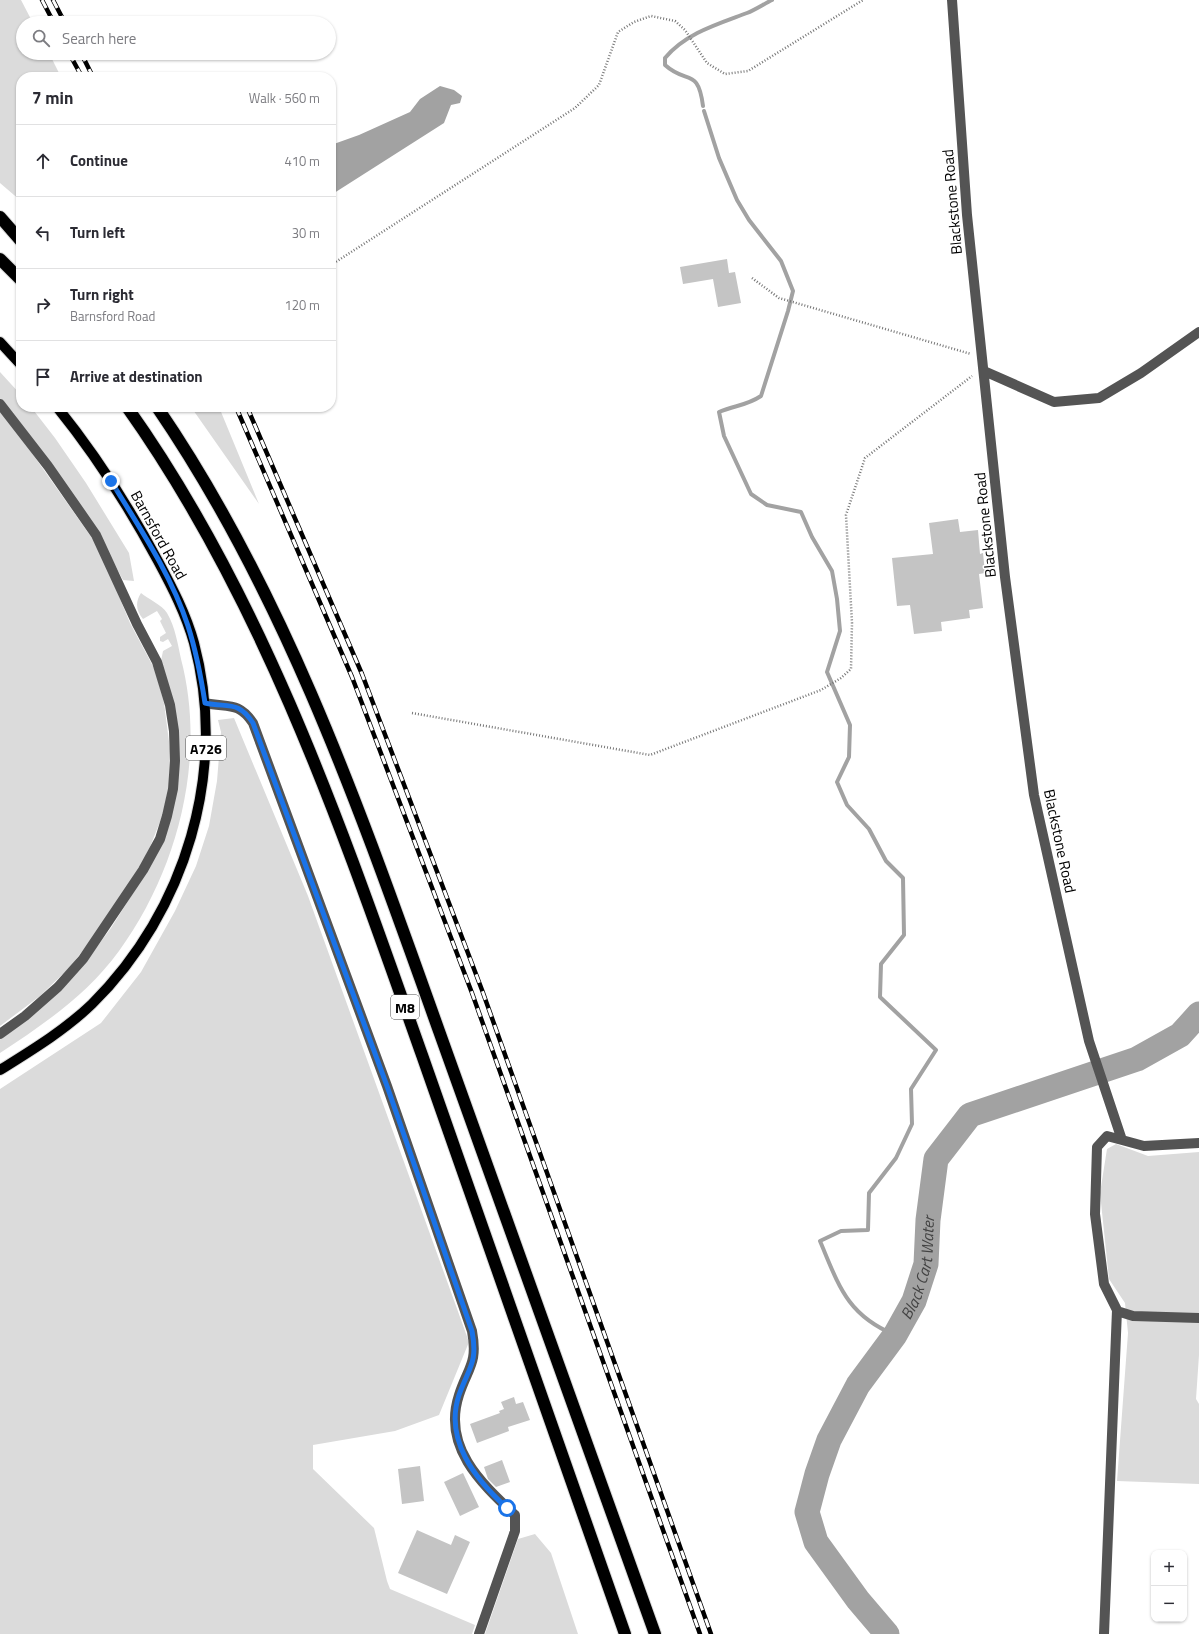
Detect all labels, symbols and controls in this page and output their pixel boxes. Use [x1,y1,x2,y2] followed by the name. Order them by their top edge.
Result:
[16,16,336,60] search box
[30,27,52,49] icon: search
[62,27,136,50] text: Search here
[32,85,73,111] text: 7 min
[249,88,320,108] text: Walk · 560 m
[936,148,968,256] street label: Blackstone Road
[70,149,128,172] text: Continue
[32,150,54,172] icon: ahead
[284,151,320,171] text: 410 m
[70,221,125,244] text: Turn left
[32,222,54,244] icon: left
[292,223,320,243] text: 30 m
[70,283,134,306] text: Turn right
[32,294,54,316] icon: right
[284,295,320,315] text: 120 m
[70,306,155,326] text: Barnsford Road
[70,365,203,388] text: Arrive at destination
[32,366,54,388] icon: arrive
[968,471,1002,579] street label: Blackstone Road
[102,472,120,490] route end
[125,486,193,584] street label: Barnsford Road
[186,736,226,760] road number: A726
[1038,787,1082,895] street label: Blackstone Road
[391,995,419,1019] road number: M8
[894,1213,941,1324] water label: Black Cart Water
[498,1499,516,1517] route start
[1151,1550,1187,1622] map controls
[1151,1550,1187,1586] button: +
[1151,1586,1187,1622] button: −

